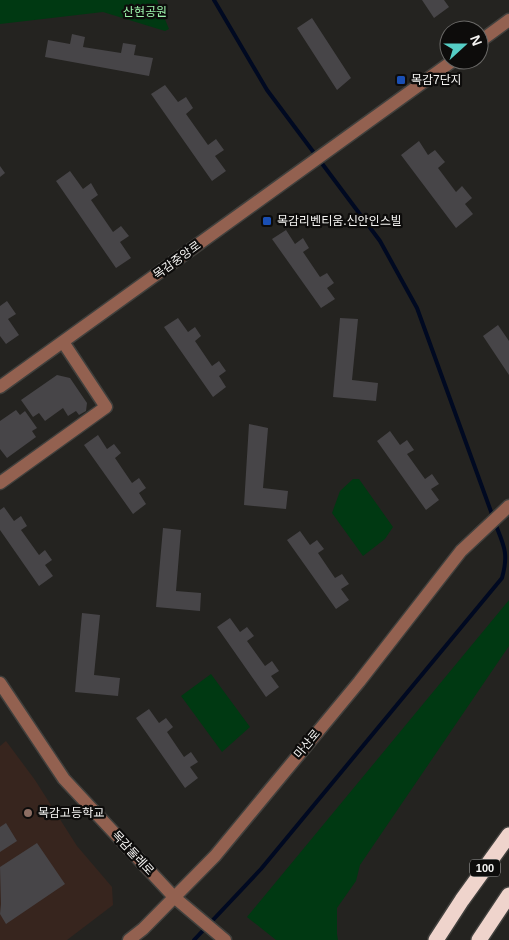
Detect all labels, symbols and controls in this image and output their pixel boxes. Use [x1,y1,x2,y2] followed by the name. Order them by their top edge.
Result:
[123,5,167,19] park label: 산현공원
[439,20,489,70] north arrow
[467,33,485,48] text: N
[411,73,462,87] place label: 목감7단지
[395,74,407,86] marker: 목감7단지
[277,214,402,228] place label: 목감리벤티움.신안인스빌
[261,215,273,227] marker: 목감리벤티움.신안인스빌
[151,238,203,282] street label: 목감중앙로
[291,727,323,761] street label: 마산로
[38,806,104,820] place label: 목감고등학교
[22,807,34,819] marker: 목감고등학교
[109,828,157,878] street label: 목감둘레로
[470,860,500,876] road number: 100

